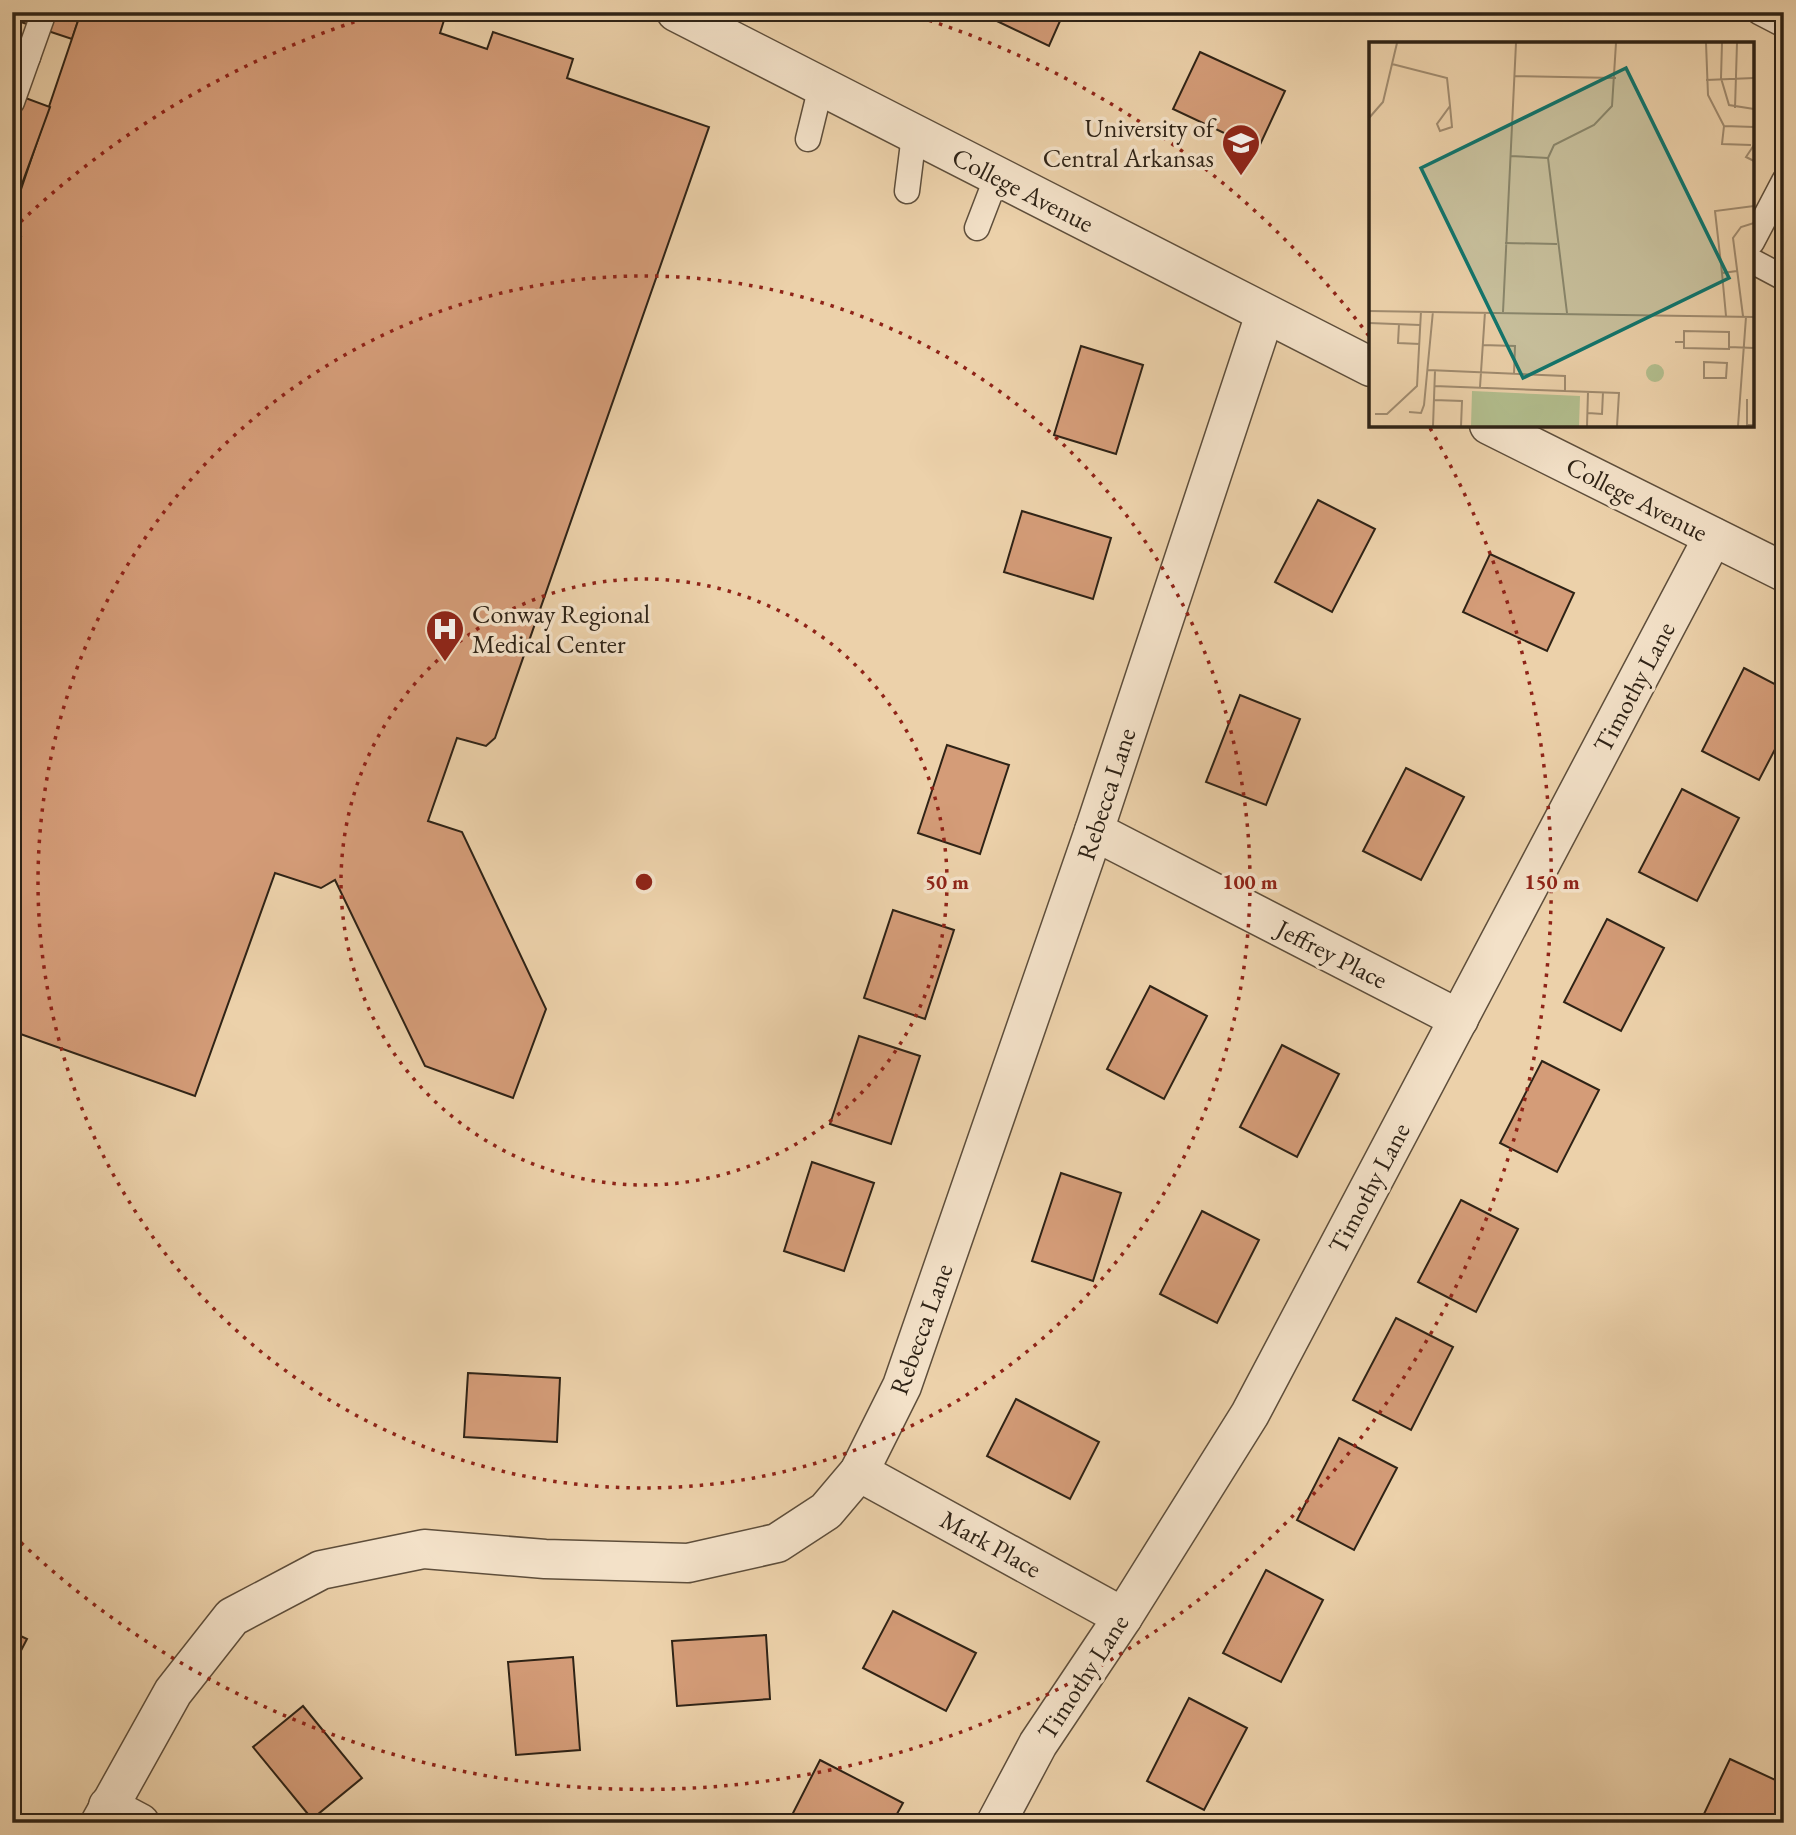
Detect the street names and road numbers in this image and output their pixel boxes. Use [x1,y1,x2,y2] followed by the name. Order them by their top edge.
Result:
[946,140,1100,240] street label: College Avenue
[1560,449,1714,549] street label: College Avenue
[1585,616,1683,758] street label: Timothy Lane
[1069,724,1143,864] street label: Rebecca Lane
[1269,911,1393,997] street label: Jeffrey Place
[1320,1117,1418,1259] street label: Timothy Lane
[882,1259,960,1399] street label: Rebecca Lane
[934,1502,1048,1586] street label: Mark Place
[1030,1608,1136,1746] street label: Timothy Lane

